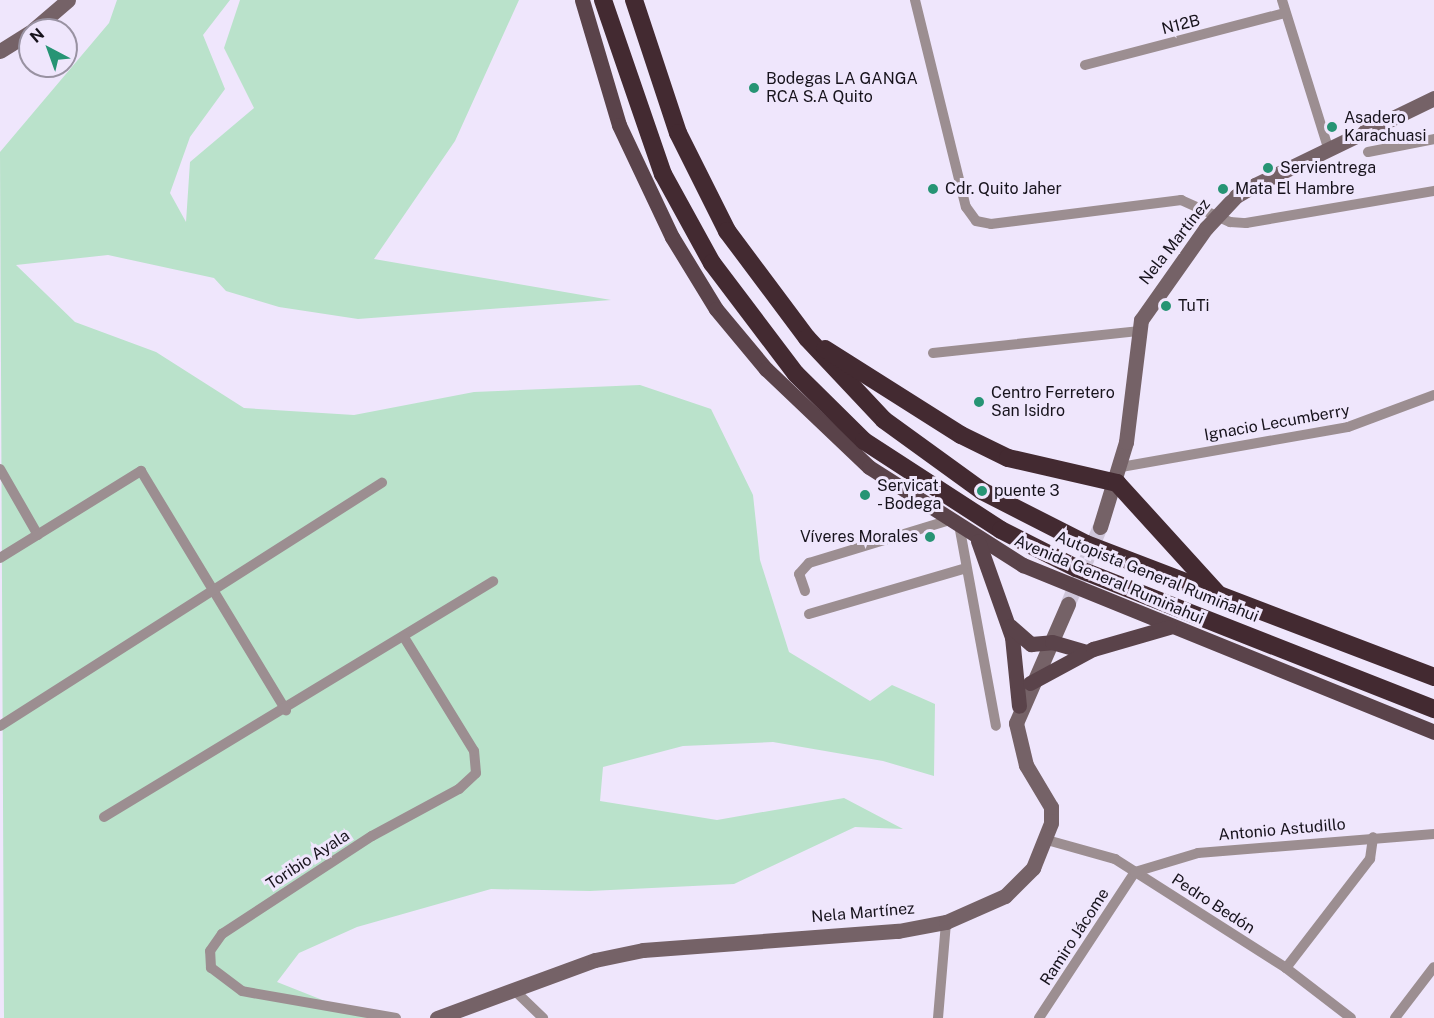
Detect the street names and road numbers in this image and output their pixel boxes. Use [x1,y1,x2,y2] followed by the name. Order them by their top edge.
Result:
[1160,11,1202,39] street label: N12B
[1136,195,1214,289] street label: Nela Martínez
[1203,401,1351,445] street label: Ignacio Lecumberry
[1053,527,1261,627] street label: Autopista General Rumiñahui
[1011,531,1207,629] street label: Avenida General Rumiñahui
[1218,815,1346,845] street label: Antonio Astudillo
[263,826,353,894] street label: Toribio Ayala
[1168,870,1258,938] street label: Pedro Bedón
[1036,885,1114,989] street label: Ramiro Jácome
[811,899,915,927] street label: Nela Martínez

